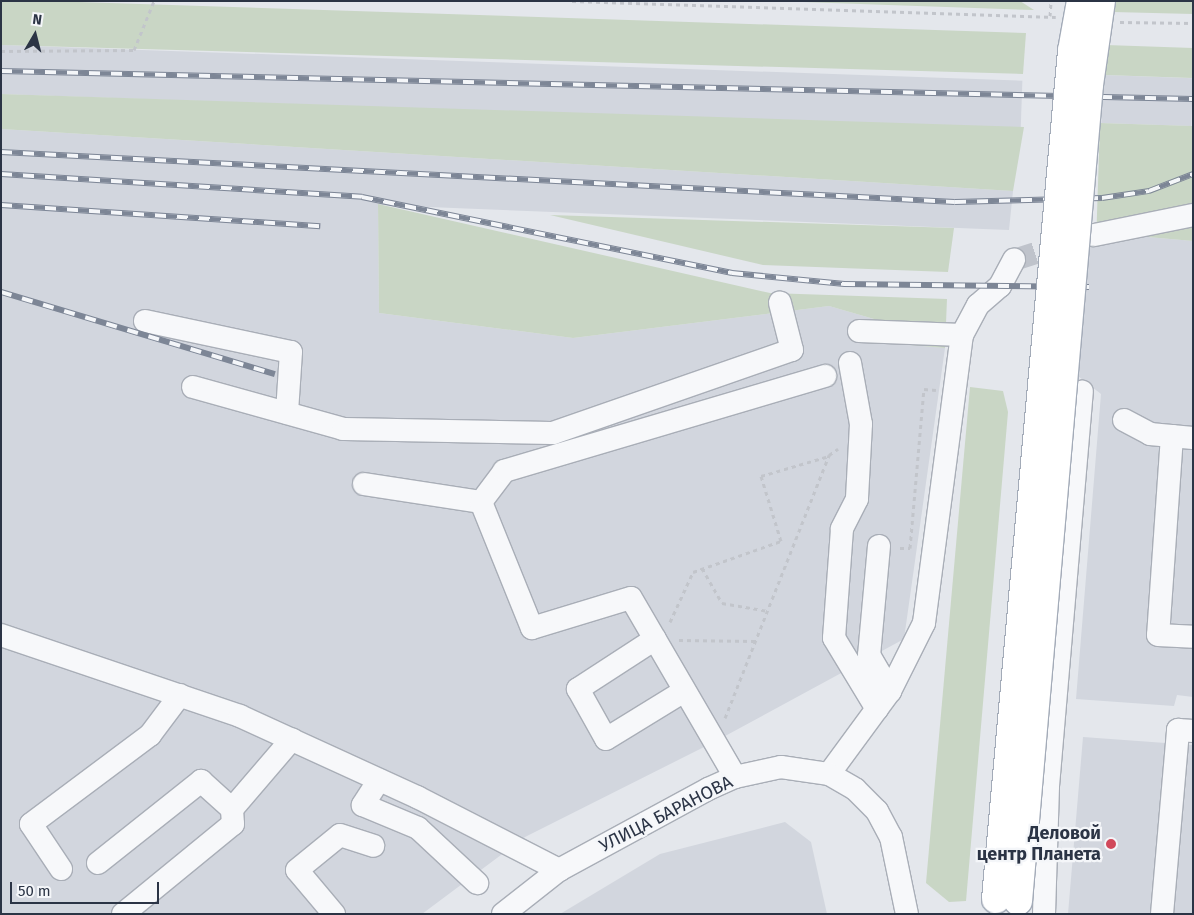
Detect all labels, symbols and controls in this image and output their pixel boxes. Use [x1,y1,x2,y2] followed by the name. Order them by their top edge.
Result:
[10,10,60,60] north arrow
[31,11,43,29] text: N
[596,771,736,857] street label: УЛИЦА БАРАНОВА
[977,823,1101,866] place label: Деловой центр Планета
[1105,838,1117,850] marker: Деловой центр Планета
[12,872,161,904] scale bar
[18,882,51,900] text: 50 m

